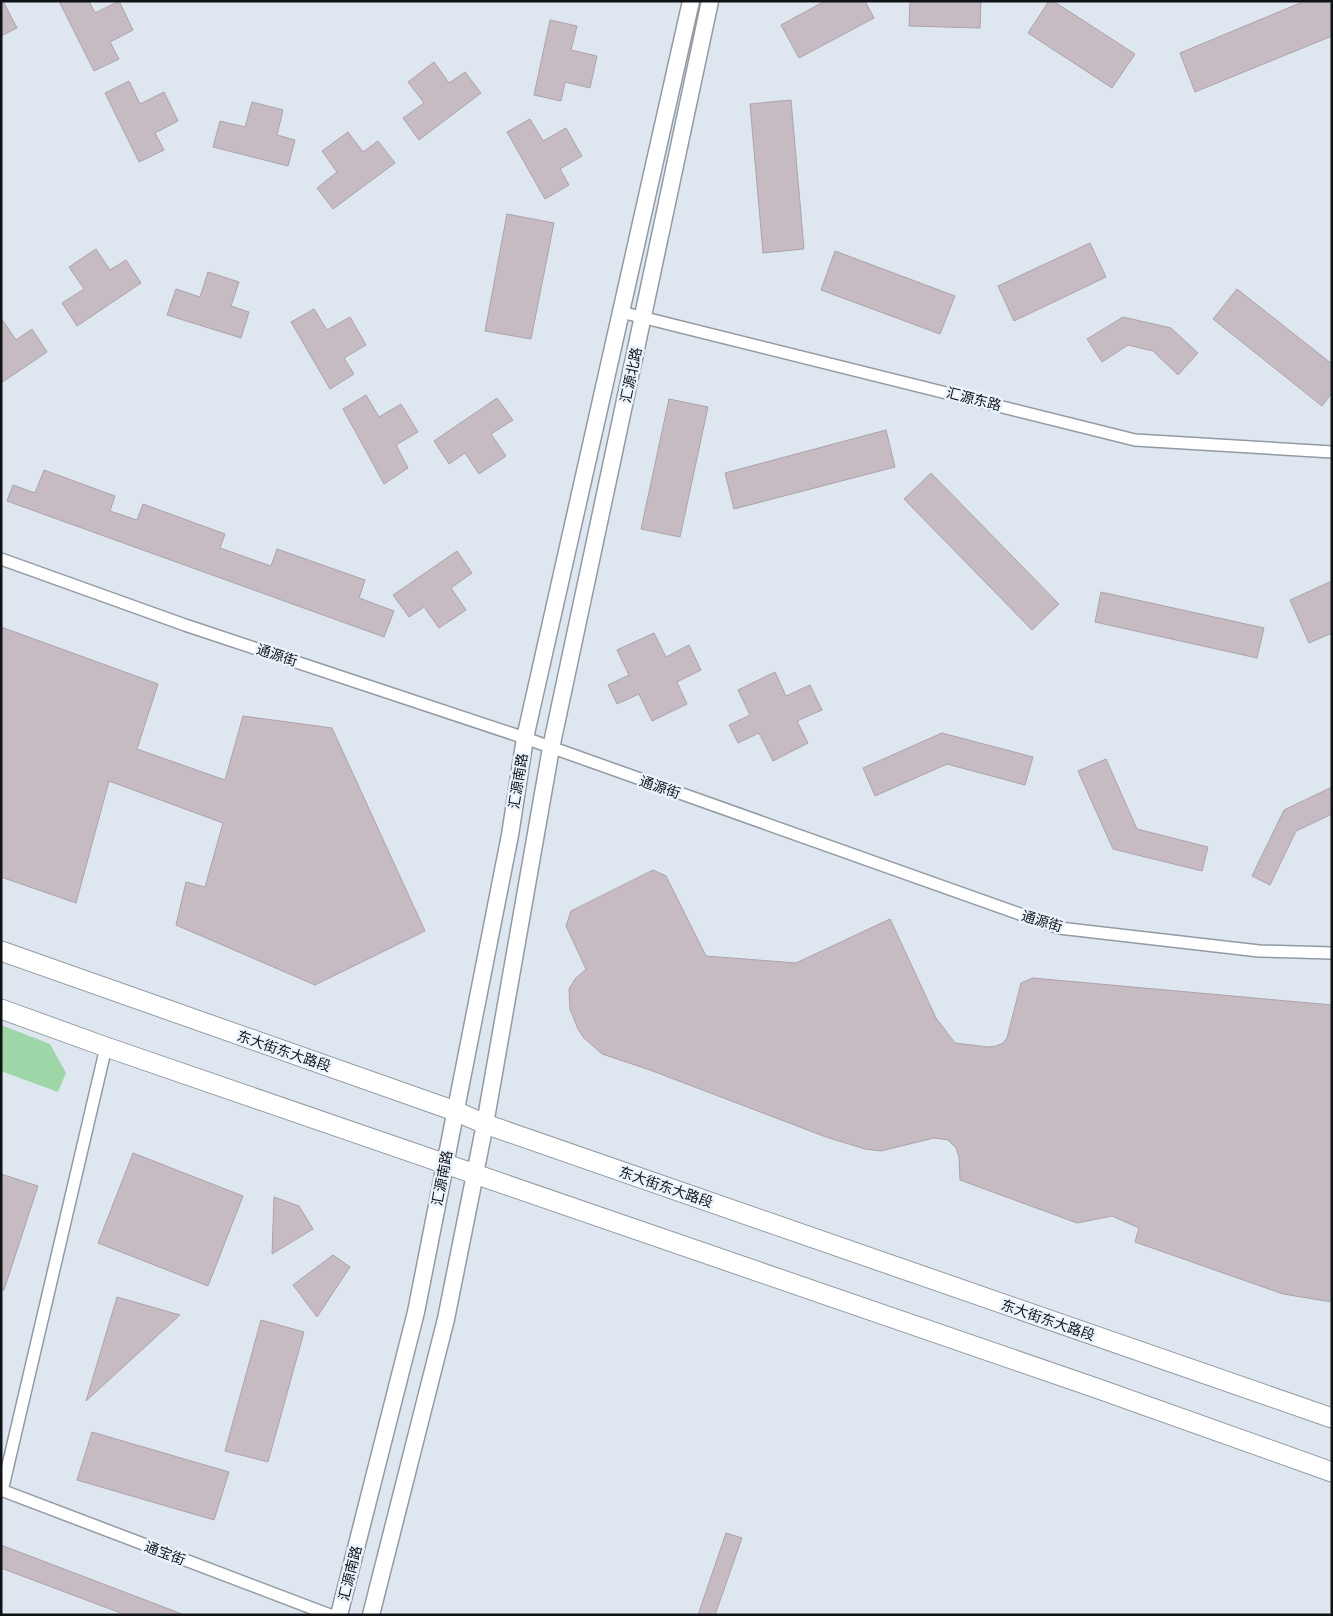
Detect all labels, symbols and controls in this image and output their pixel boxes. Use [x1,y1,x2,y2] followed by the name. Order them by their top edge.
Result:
[616,346,646,404] street label: 汇源北路
[945,383,1003,415] street label: 汇源东路
[254,640,300,670] street label: 通源街
[505,752,531,810] street label: 汇源南路
[637,772,683,802] street label: 通源街
[1019,906,1065,936] street label: 通源街
[235,1027,333,1075] street label: 东大街东大路段
[428,1149,456,1207] street label: 汇源南路
[617,1163,715,1211] street label: 东大街东大路段
[999,1296,1097,1344] street label: 东大街东大路段
[142,1537,188,1569] street label: 通宝街
[334,1544,366,1602] street label: 汇源南路

